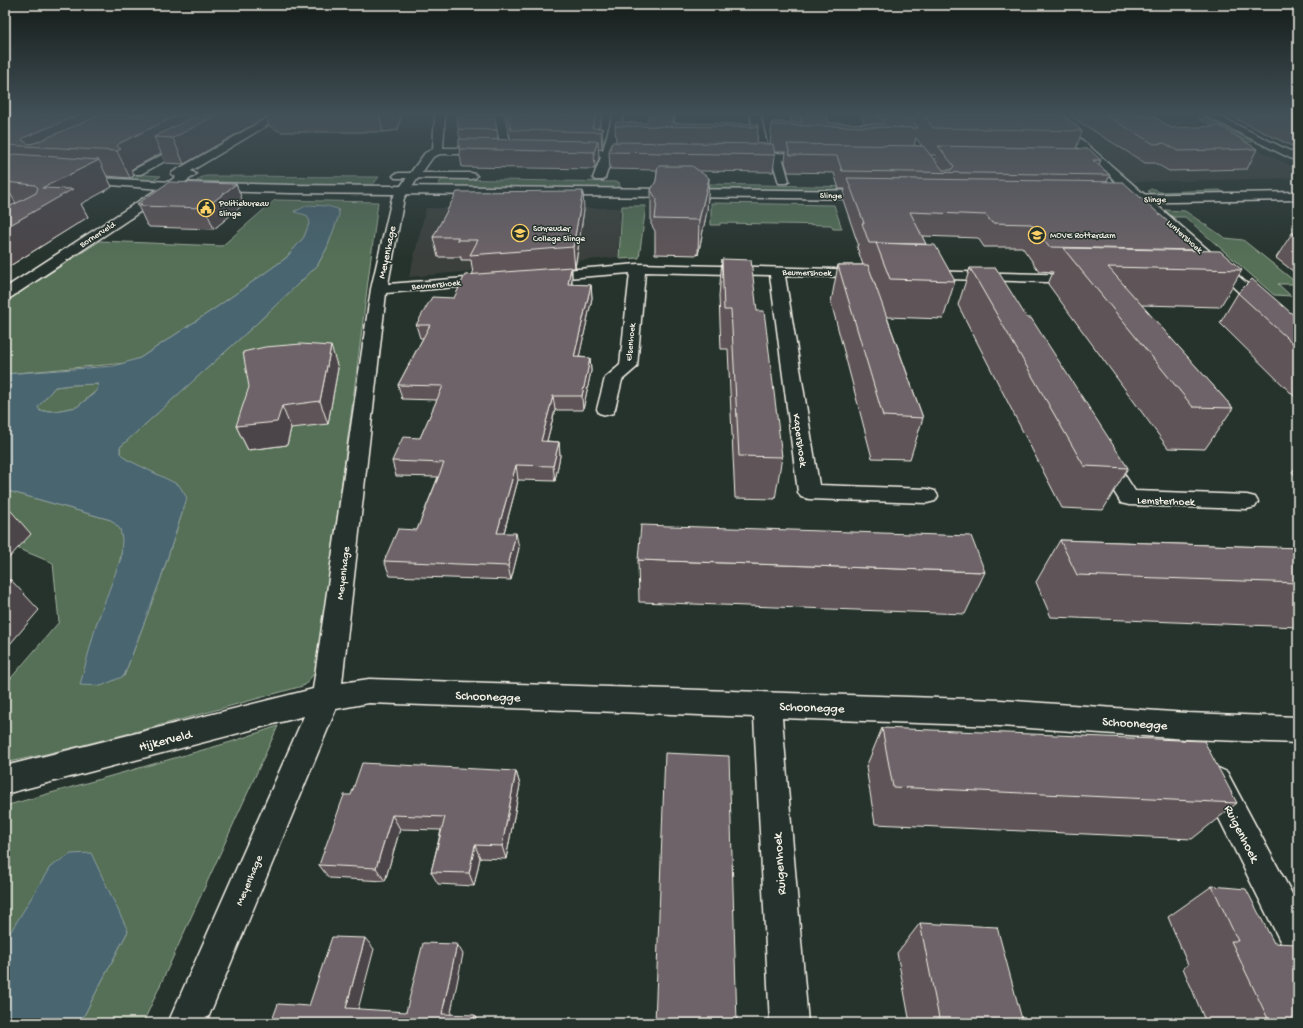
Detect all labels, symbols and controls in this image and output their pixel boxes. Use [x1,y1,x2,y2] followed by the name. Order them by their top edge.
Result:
[820,191,842,202] street label: Slinge
[1144,195,1167,206] street label: Slinge
[196,198,216,218] public building icon: Politiebureau Slinge
[218,199,270,220] place label: Politiebureau Slinge
[1164,218,1205,257] street label: Luntershoek
[77,219,118,251] street label: Bornerveld
[510,223,530,243] school or university icon: Schreuder College Slinge
[533,224,586,245] place label: Schreuder College Slinge
[377,225,399,280] street label: Meyenhage
[1027,225,1047,245] school or university icon: MOVE Rotterdam
[1050,231,1116,242] place label: MOVE Rotterdam
[781,268,833,279] street label: Beumershoek
[410,278,462,293] street label: Beumershoek
[624,322,639,362] street label: Elsenhoek
[789,413,809,469] street label: Kapershoek
[1137,495,1196,509] street label: Lemsterhoek
[335,546,353,601] street label: Meyenhage
[455,689,521,706] street label: Schoonegge
[779,700,845,717] street label: Schoonegge
[1102,715,1168,734] street label: Schoonegge
[138,727,195,755] street label: Hijkerveld
[1220,803,1262,866] street label: Ruigenhoek
[771,831,790,895] street label: Ruigenhoek
[234,853,266,908] street label: Meyenhage

